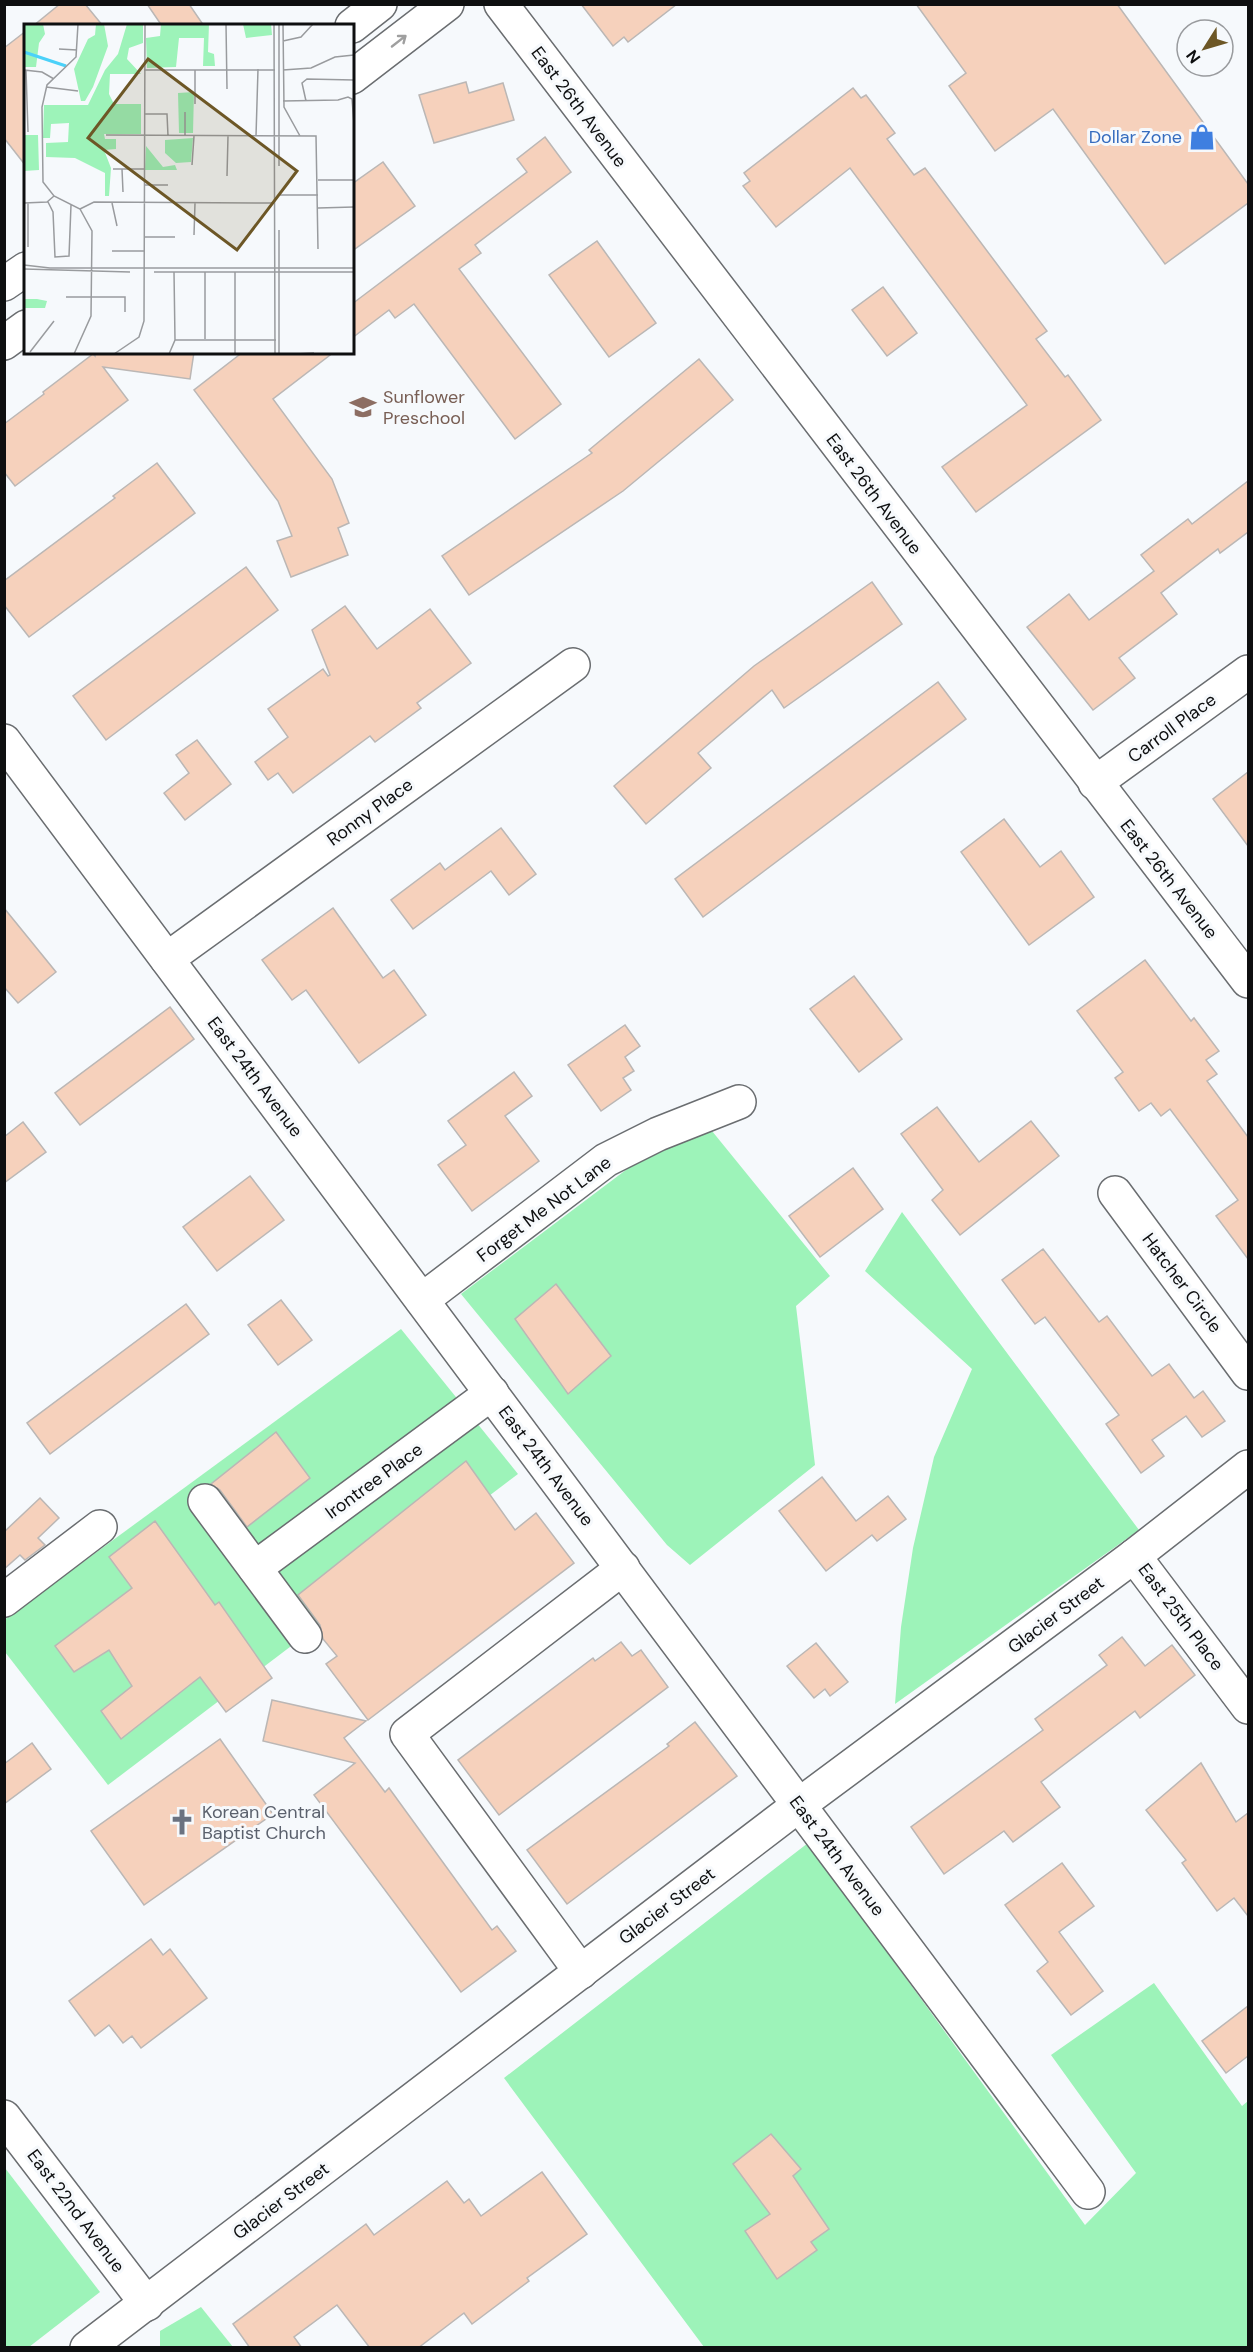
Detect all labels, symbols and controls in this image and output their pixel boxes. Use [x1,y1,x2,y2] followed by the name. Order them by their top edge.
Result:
[1175,18,1235,78] north arrow
[24,24,354,354] inset map
[391,35,407,48] one-way arrow
[526,42,632,172] street label: East 26th Avenue
[1182,46,1205,68] text: N
[1187,122,1217,152] shop icon: Dollar Zone
[1089,125,1182,149] place label: Dollar Zone
[383,385,465,430] place label: Sunflower Preschool
[348,392,378,422] school or university icon: Sunflower Preschool
[821,429,927,559] street label: East 26th Avenue
[1123,688,1221,768] street label: Carroll Place
[322,773,418,851] street label: Ronny Place
[1115,814,1223,944] street label: East 26th Avenue
[202,1012,308,1142] street label: East 24th Avenue
[472,1151,616,1267] street label: Forget Me Not Lane
[1137,1228,1227,1338] street label: Hatcher Circle
[493,1401,599,1531] street label: East 24th Avenue
[320,1438,428,1524] street label: Irontree Place
[1133,1558,1229,1676] street label: East 25th Place
[1003,1571,1109,1659] street label: Glacier Street
[784,1791,890,1921] street label: East 24th Avenue
[202,1800,326,1845] place label: Korean Central Baptist Church
[167,1807,197,1837] church icon: Korean Central Baptist Church
[614,1862,720,1950] street label: Glacier Street
[22,2144,130,2278] street label: East 22nd Avenue
[228,2157,334,2245] street label: Glacier Street

